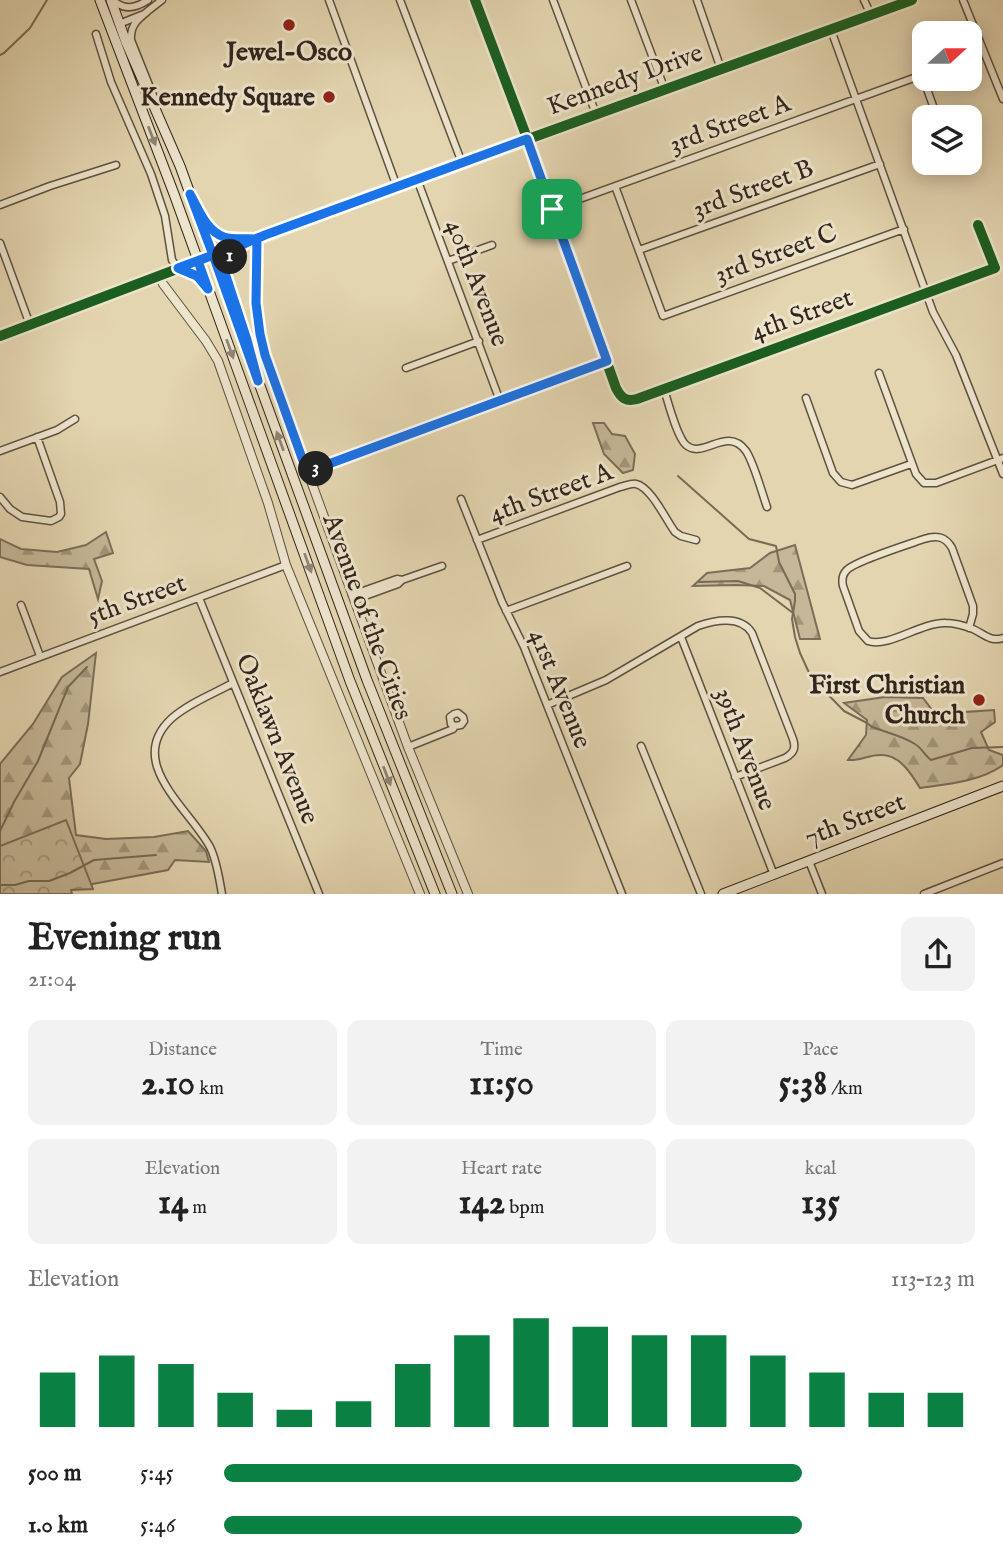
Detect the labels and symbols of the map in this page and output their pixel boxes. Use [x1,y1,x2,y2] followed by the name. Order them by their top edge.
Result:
[281,17,297,33] marker: Jewel-Osco
[912,21,982,91] north arrow
[223,36,352,69] place label: Jewel-Osco
[543,37,707,123] street label: Kennedy Drive
[140,81,315,114] place label: Kennedy Square
[665,86,796,161] street label: 3rd Street A
[321,89,337,105] marker: Kennedy Square
[147,125,158,146] one-way arrow
[688,152,818,226] street label: 3rd Street B
[522,179,582,239] pin
[438,215,516,351] street label: 40th Avenue
[710,217,842,291] street label: 3rd Street C
[212,240,247,274] pin: 1
[747,281,857,349] street label: 4th Street
[225,339,236,360] one-way arrow
[274,430,285,451] one-way arrow
[298,452,334,486] pin: 3
[485,455,619,531] street label: 4th Street A
[314,509,420,724] street label: Avenue of the Cities
[303,553,314,574] one-way arrow
[83,567,191,633] street label: 5th Street
[521,625,599,753] street label: 41st Avenue
[228,649,326,829] street label: Oaklawn Avenue
[809,669,966,732] place label: First Christian Church
[706,683,784,815] street label: 39th Avenue
[971,692,987,708] marker: First Christian Church
[382,766,393,787] one-way arrow
[800,786,910,854] street label: 7th Street

